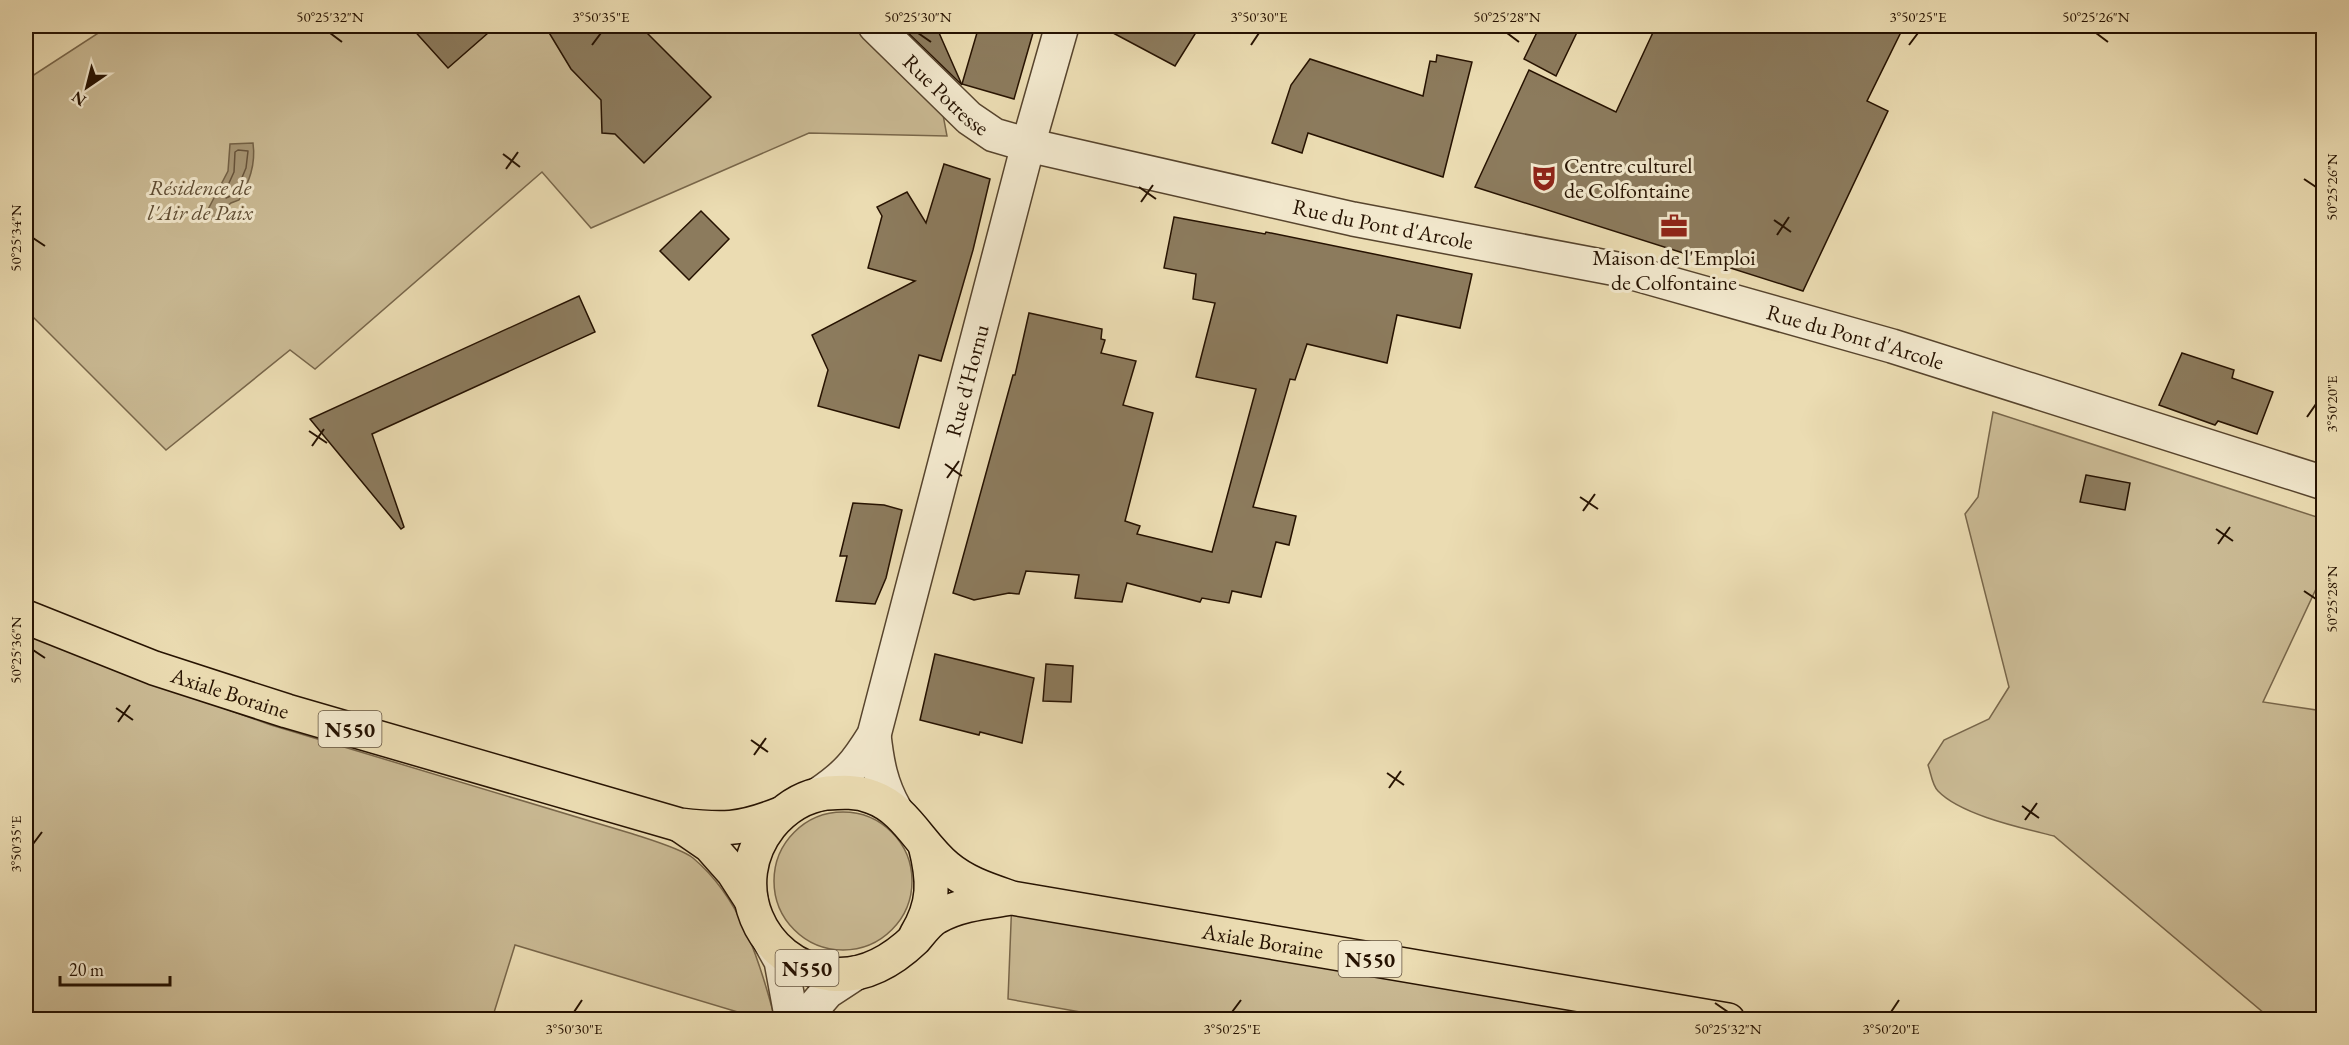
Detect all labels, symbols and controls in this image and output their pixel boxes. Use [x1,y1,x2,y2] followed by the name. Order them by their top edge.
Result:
[296,7,364,26] text: 50°25'32"N
[573,7,630,26] text: 3°50'35"E
[884,7,952,26] text: 50°25'30"N
[1231,7,1288,26] text: 3°50'30"E
[1473,7,1541,26] text: 50°25'28"N
[1890,7,1947,26] text: 3°50'25"E
[2062,7,2130,26] text: 50°25'26"N
[897,47,995,142] street label: Rue Potresse
[57,57,117,117] north arrow
[67,87,90,111] text: N
[1564,151,1693,205] place label: Centre culturel de Colfontaine
[2322,153,2341,221] text: 50°25'26"N
[1529,163,1559,193] theatre icon: Centre culturel de Colfontaine
[147,173,254,227] park label: Résidence de l'Air de Paix
[1290,191,1476,256] street label: Rue du Pont d'Arcole
[6,204,25,272] text: 50°25'34"N
[1659,211,1689,241] office icon: Maison de l'Emploi de Colfontaine
[1592,243,1756,297] place label: Maison de l'Emploi de Colfontaine
[1763,297,1948,376] street label: Rue du Pont d'Arcole
[938,321,995,440] street label: Rue d'Hornu
[2322,375,2341,432] text: 3°50'20"E
[2322,565,2341,633] text: 50°25'28"N
[6,616,25,684] text: 50°25'36"N
[167,660,294,725] street label: Axiale Boraine
[318,711,382,747] road number: N550
[6,815,25,872] text: 3°50'35"E
[1199,916,1326,965] street label: Axiale Boraine
[1338,941,1402,977] road number: N550
[60,949,170,987] scale bar
[776,950,838,986] road number: N550
[69,958,104,981] text: 20 m
[546,1019,603,1038] text: 3°50'30"E
[1204,1019,1261,1038] text: 3°50'25"E
[1694,1019,1762,1038] text: 50°25'32"N
[1863,1019,1920,1038] text: 3°50'20"E

